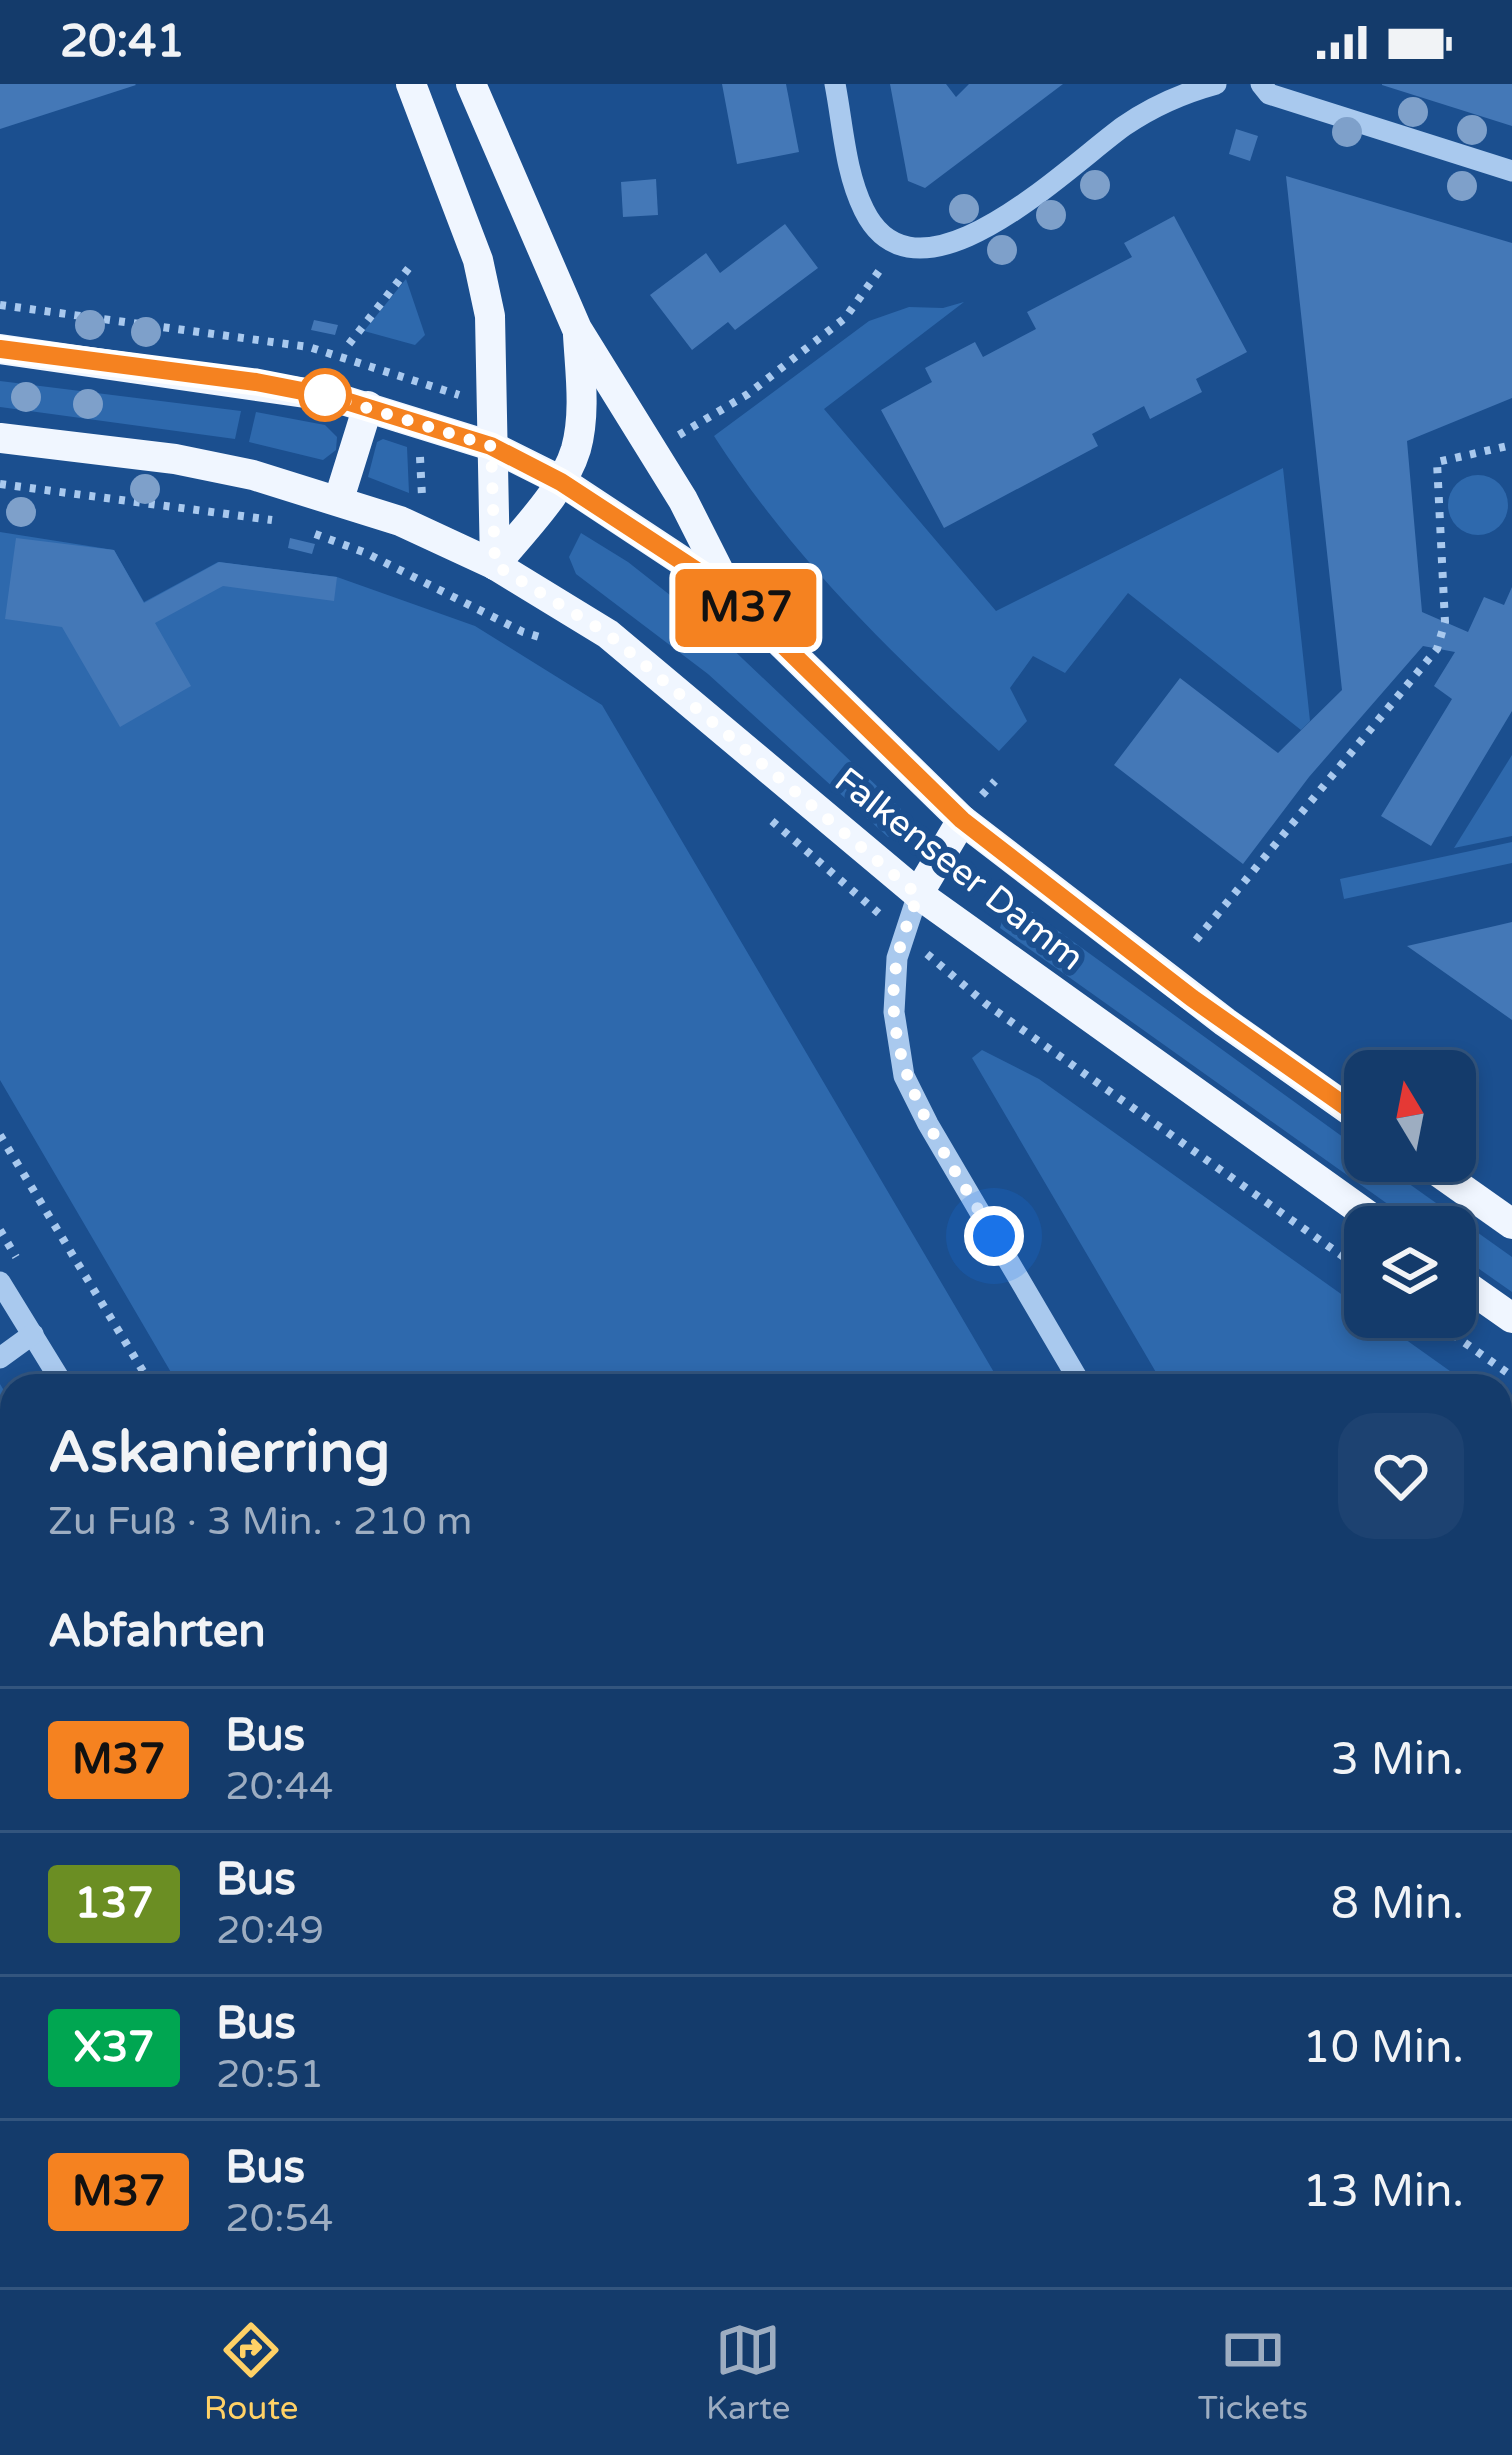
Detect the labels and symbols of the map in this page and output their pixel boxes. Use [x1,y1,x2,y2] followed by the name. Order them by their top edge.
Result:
[300,370,350,420] unlabelled marker
[677,569,815,647] line badge: M37
[826,759,1092,980] street label: Falkenseer Damm
[1344,1050,1476,1182] north arrow
[964,1206,1024,1266] your location

